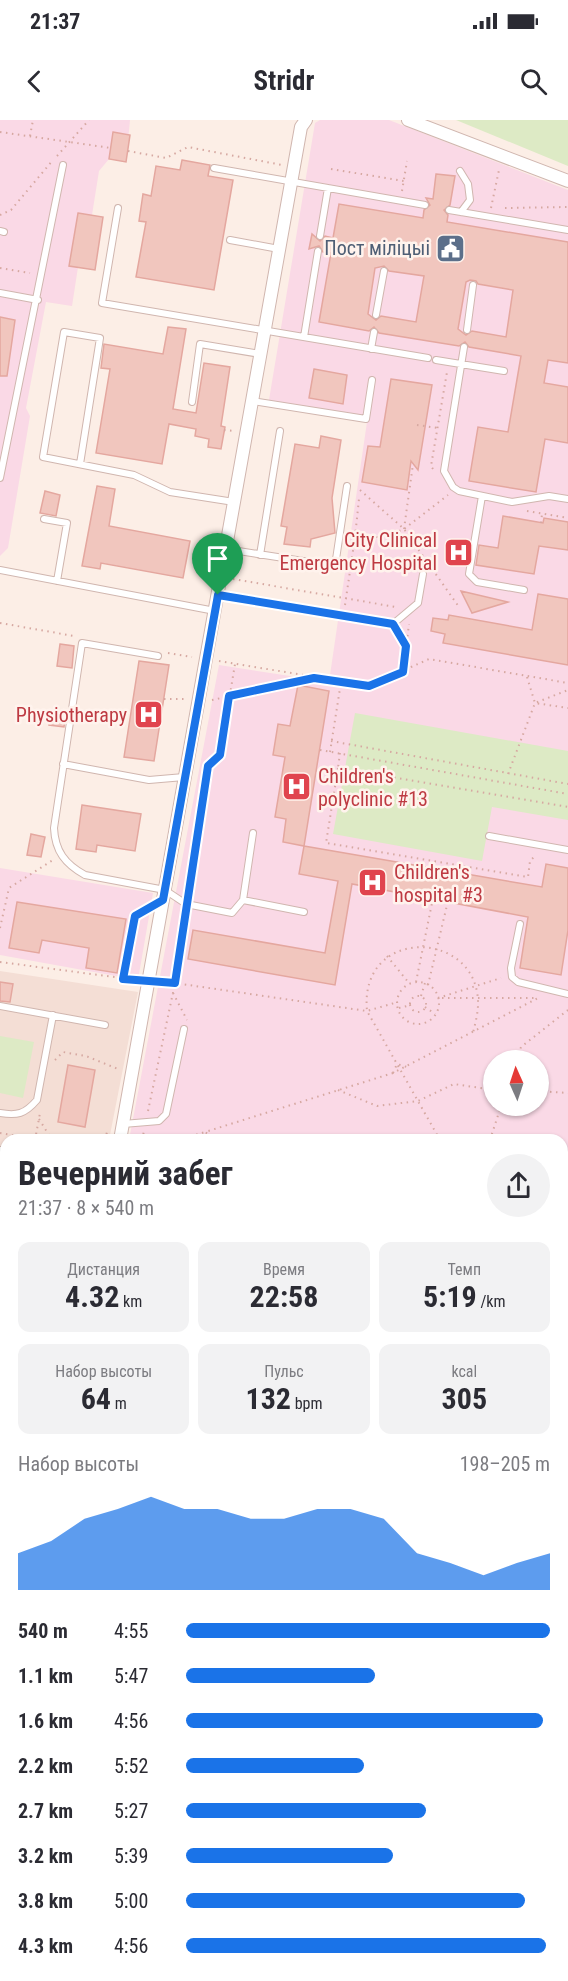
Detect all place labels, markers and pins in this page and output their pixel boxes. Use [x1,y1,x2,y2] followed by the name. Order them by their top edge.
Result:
[435,232,467,264] public building icon: Пост міліцыі
[324,236,430,260] place label: Пост міліцыі
[280,528,437,575] place label: City Clinical Emergency Hospital
[192,533,243,595] pin
[442,536,474,568] hospital icon: City Clinical Emergency Hospital
[132,699,164,731] hospital icon: Physiotherapy
[16,703,127,727] place label: Physiotherapy
[318,764,428,811] place label: Children's polyclinic #13
[281,771,313,803] hospital icon: Children's polyclinic #13
[394,860,483,907] place label: Children's hospital #3
[357,867,389,899] hospital icon: Children's hospital #3

